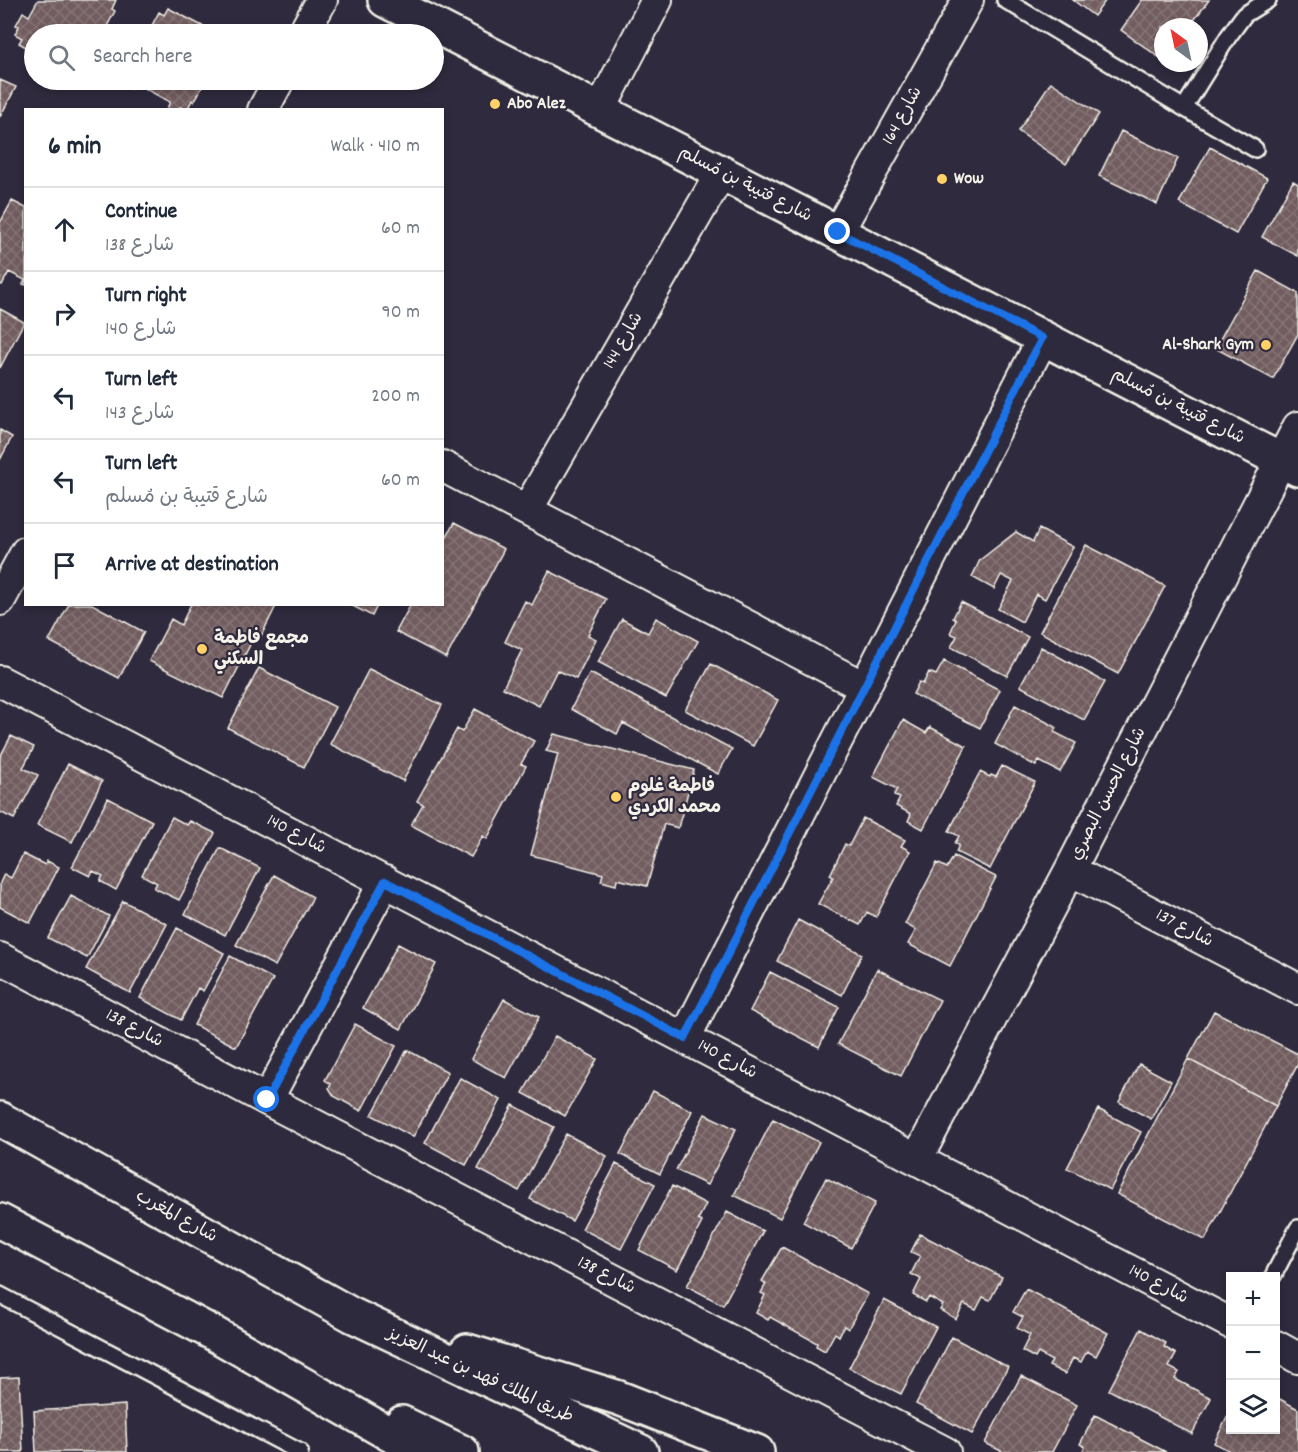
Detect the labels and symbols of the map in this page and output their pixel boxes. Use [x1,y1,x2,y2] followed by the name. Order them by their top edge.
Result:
[1154,18,1208,72] north arrow
[877,82,929,150] street label: شارع 164
[507,92,566,117] place label: Abo Alez
[488,97,502,111] marker: Abo Alez
[674,141,816,229] street label: شارع قتيبة بن مُسلم
[954,167,984,192] place label: Wow
[935,172,949,186] marker: Wow
[824,218,850,244] route end
[598,308,650,374] street label: شارع 144
[1162,333,1254,358] place label: Al-Shark Gym
[1259,338,1273,352] marker: Al-Shark Gym
[1107,363,1249,451] street label: شارع قتيبة بن مُسلم
[214,627,309,674] place label: مجمع فاطمة السكني
[195,642,209,656] marker: مجمع فاطمة السكني
[1065,723,1153,865] street label: شارع الحسن البصري
[628,775,721,821] place label: فاطمة غلوم محمد الكردي
[609,790,623,804] marker: فاطمة غلوم محمد الكردي
[262,809,330,861] street label: شارع 140
[1151,903,1217,955] street label: شارع 137
[101,1003,167,1055] street label: شارع 138
[693,1034,761,1086] street label: شارع 140
[253,1086,279,1112] route start
[130,1184,222,1250] street label: شارع المغرب
[573,1251,639,1301] street label: شارع 138
[1124,1259,1192,1311] street label: شارع 140
[381,1321,577,1430] street label: طريق الملك فهد بن عبد العزيز

